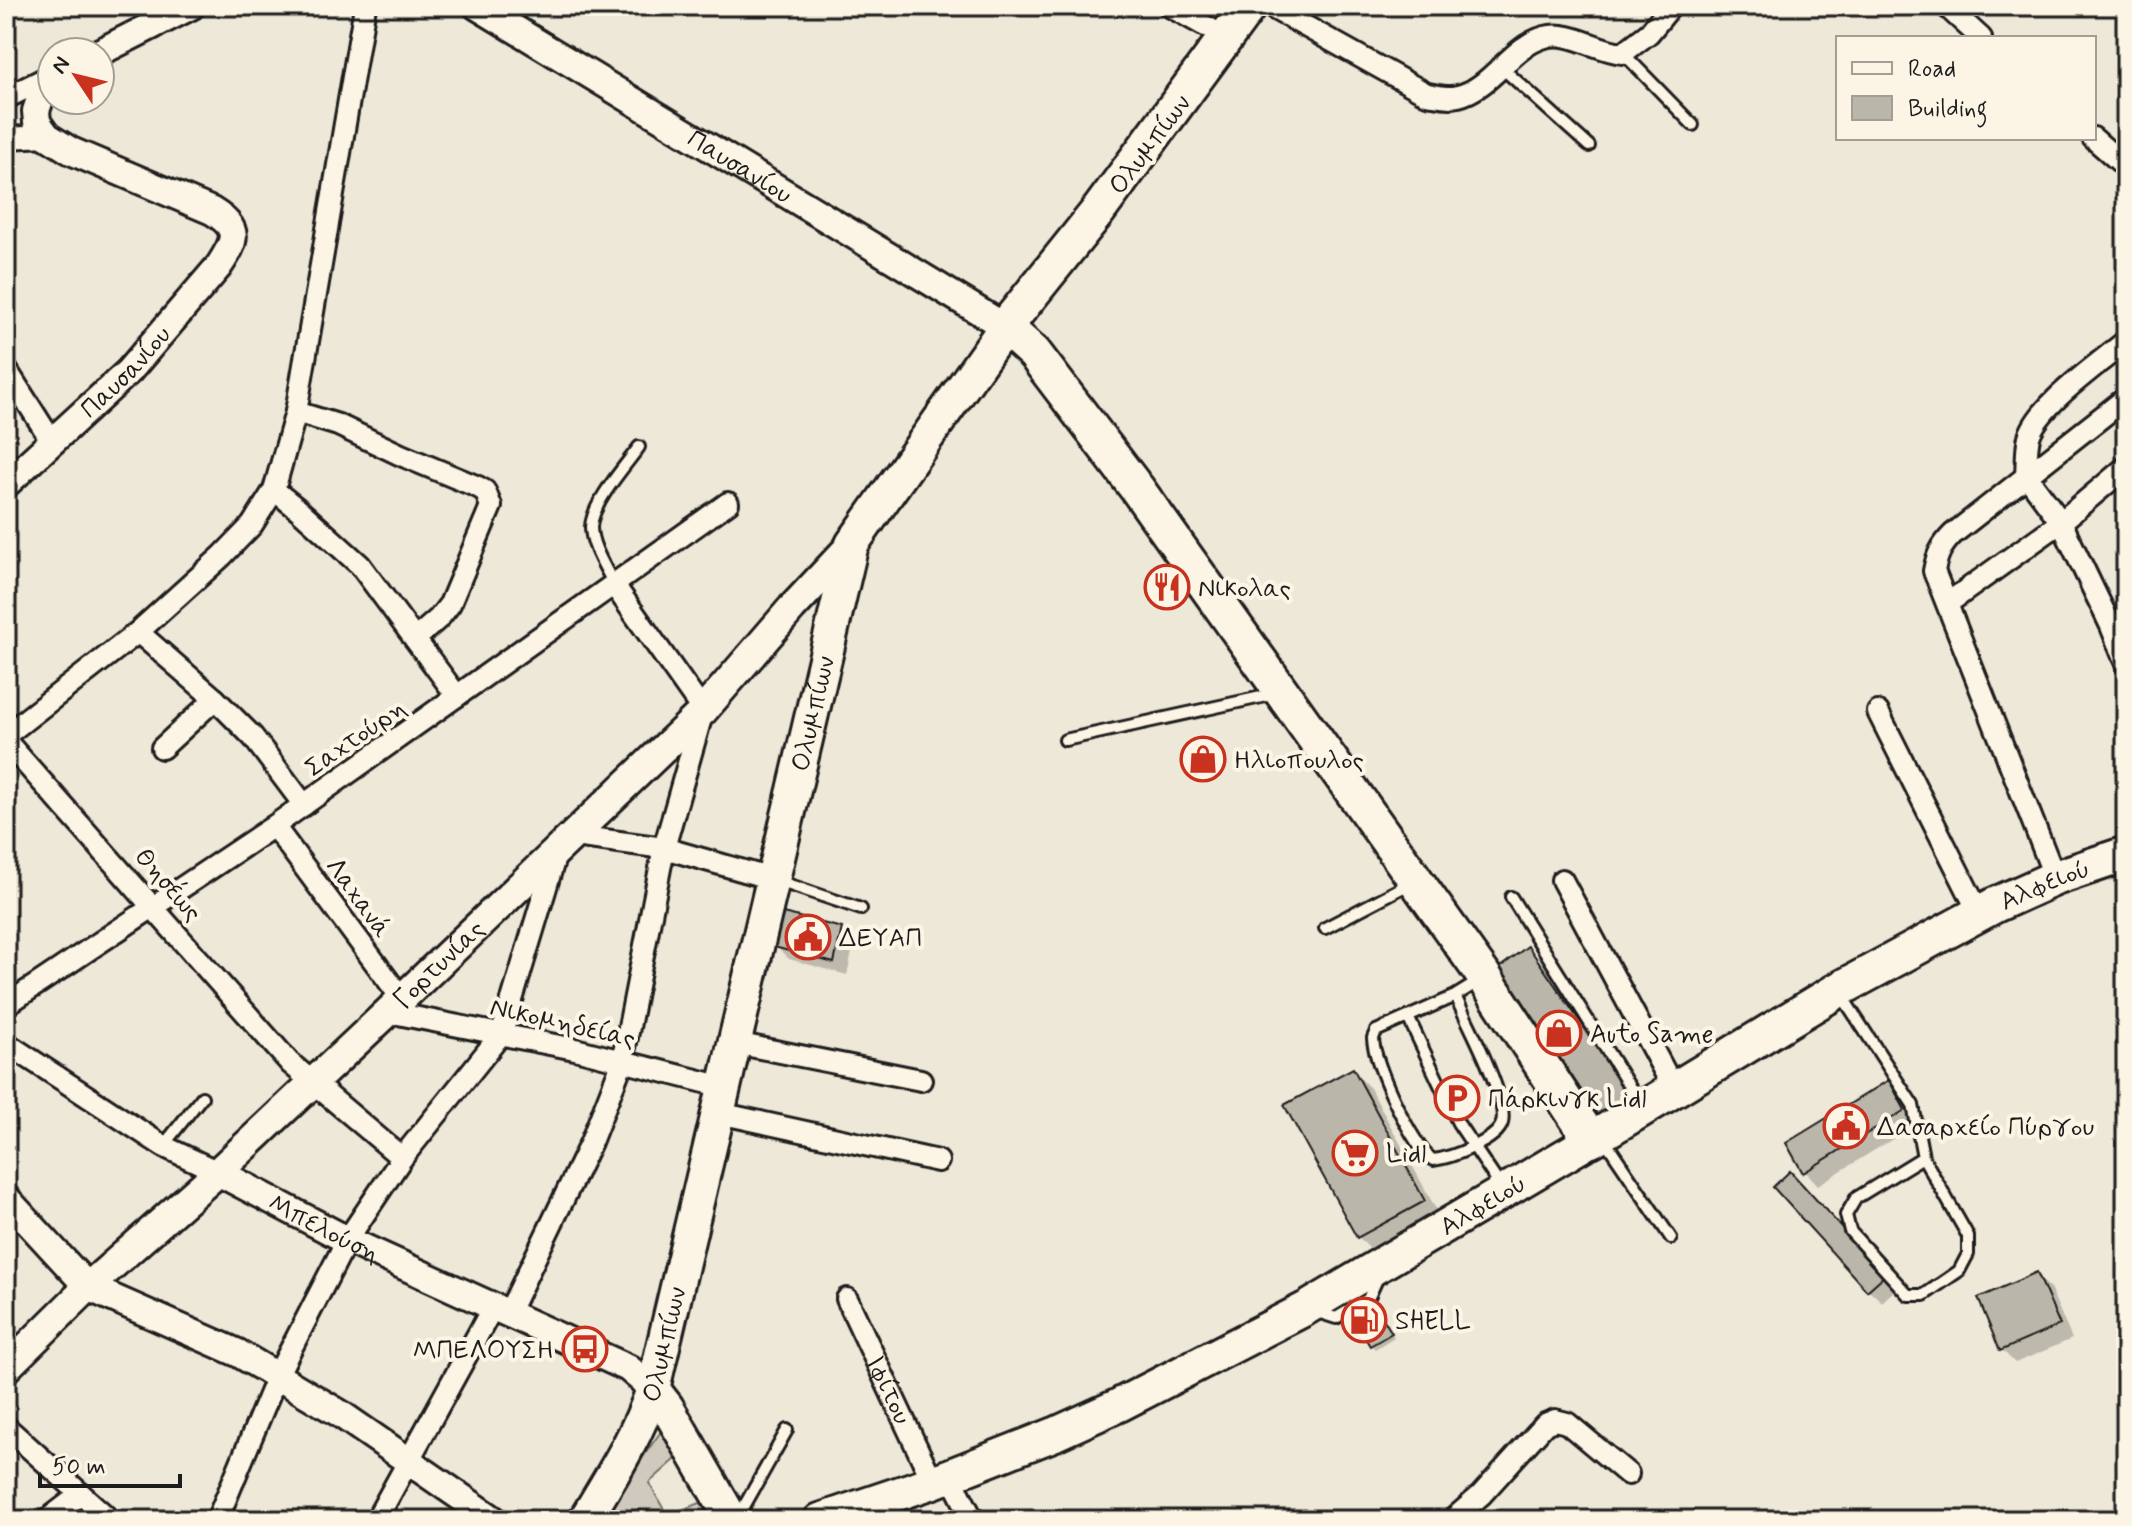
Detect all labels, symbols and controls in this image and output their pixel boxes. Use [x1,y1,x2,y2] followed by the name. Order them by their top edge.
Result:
[36,36,116,116] north arrow
[1836,36,2096,140] legend
[46,52,77,80] text: N
[1908,54,1956,85] text: Road
[1102,88,1199,202] street label: Ολυμπίων
[1908,94,1988,128] text: Building
[680,123,798,213] street label: Παυσανίου
[74,319,179,427] street label: Παυσανίου
[1143,563,1191,611] restaurant icon: Νικολας
[1198,572,1291,606] place label: Νικολας
[784,653,844,775] street label: Ολυμπίων
[299,692,413,786] street label: Σαχτούρη
[1179,735,1227,783] shop icon: Ηλιοπουλος
[1234,744,1364,778] place label: Ηλιοπουλος
[126,841,209,929] street label: Θησέως
[317,851,398,945] street label: Λαχανά
[1995,852,2094,920] street label: Αλφειού
[387,913,493,1017] street label: Γορτυνίας
[784,913,832,961] public building icon: ΔΕΥΑΠ
[839,922,923,956] place label: ΔΕΥΑΠ
[487,991,638,1057] street label: Νικομηδείας
[1535,1009,1583,1057] shop icon: Auto Same
[1590,1018,1714,1052] place label: Auto Same
[1433,1074,1481,1122] parking icon: Πάρκινγκ Lidl
[1488,1083,1647,1117] place label: Πάρκινγκ Lidl
[1822,1102,1870,1150] public building icon: Δασαρχείο Πύργου
[1877,1111,2094,1145] place label: Δασαρχείο Πύργου
[1331,1129,1379,1177] supermarket icon: Lidl
[1386,1138,1426,1172] place label: Lidl
[1434,1167,1533,1245] street label: Αλφειού
[262,1187,384,1271] street label: Μπελούση
[635,1284,696,1407] street label: Ολυμπίων
[1340,1296,1388,1344] fuel station icon: SHELL
[1395,1305,1471,1339] place label: SHELL
[561,1325,609,1373] bus stop icon: ΜΠΕΛΟΥΣΗ
[413,1334,554,1368] place label: ΜΠΕΛΟΥΣΗ
[857,1350,918,1430] street label: Ιφίτου
[40,1438,180,1488] scale bar
[52,1452,106,1483] text: 50 m

